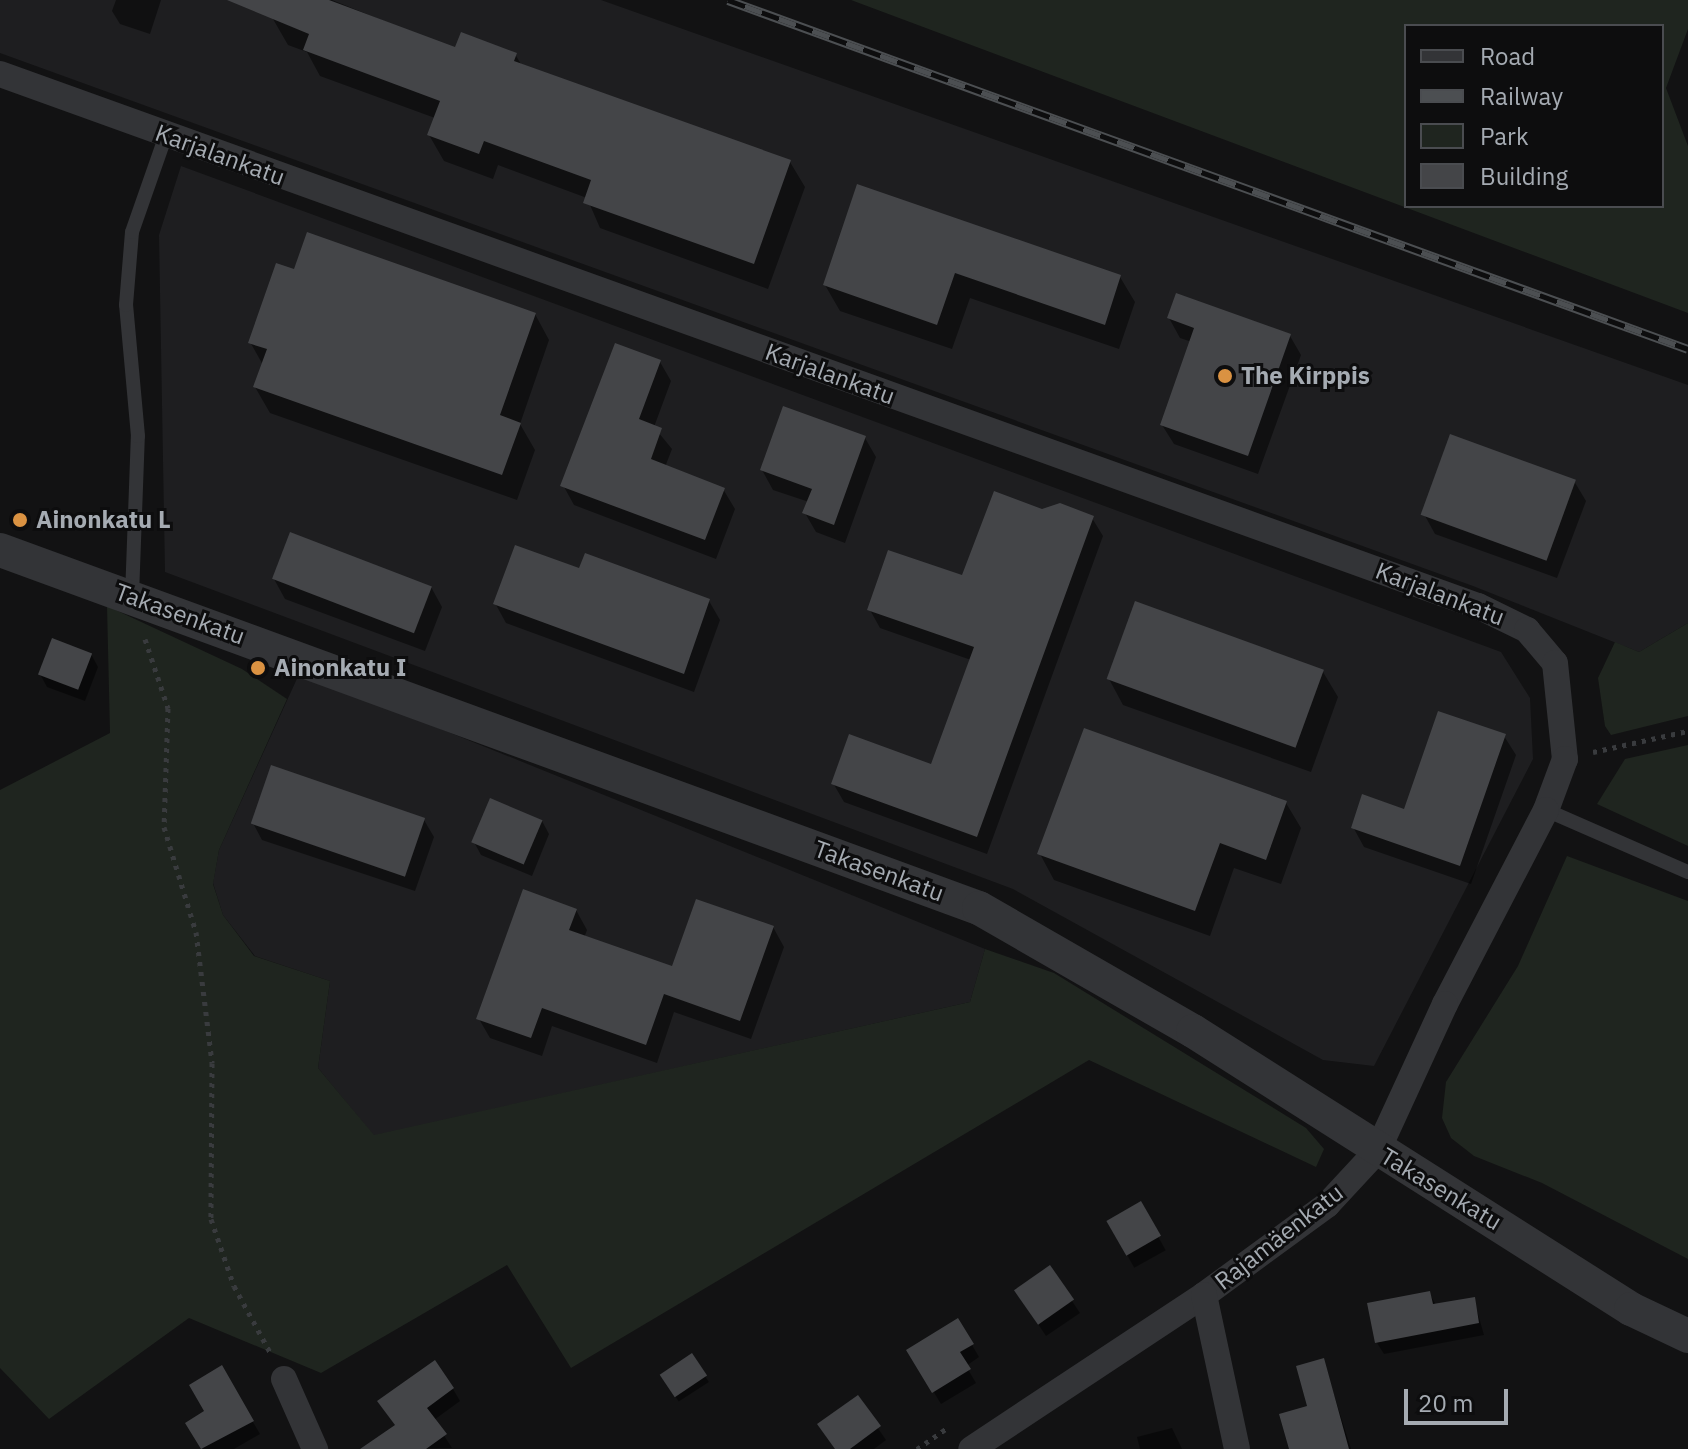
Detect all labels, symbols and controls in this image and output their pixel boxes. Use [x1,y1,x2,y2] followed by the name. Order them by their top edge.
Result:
[1404,24,1664,208] legend
[1480,40,1535,72] text: Road
[1480,80,1563,112] text: Railway
[151,118,289,192] street label: Karjalankatu
[1480,120,1529,152] text: Park
[1480,160,1568,192] text: Building
[761,337,899,411] street label: Karjalankatu
[1241,362,1370,390] place label: The Kirppis
[1216,367,1234,385] marker: The Kirppis
[36,506,171,534] place label: Ainonkatu L
[11,511,29,529] marker: Ainonkatu L
[1372,556,1508,632] street label: Karjalankatu
[111,577,249,651] street label: Takasenkatu
[274,654,406,682] place label: Ainonkatu I
[249,659,267,677] marker: Ainonkatu I
[810,834,948,908] street label: Takasenkatu
[1375,1142,1507,1236] street label: Takasenkatu
[1209,1178,1349,1296] street label: Rajamäenkatu
[1408,1373,1512,1423] scale bar
[1418,1387,1473,1419] text: 20 m

